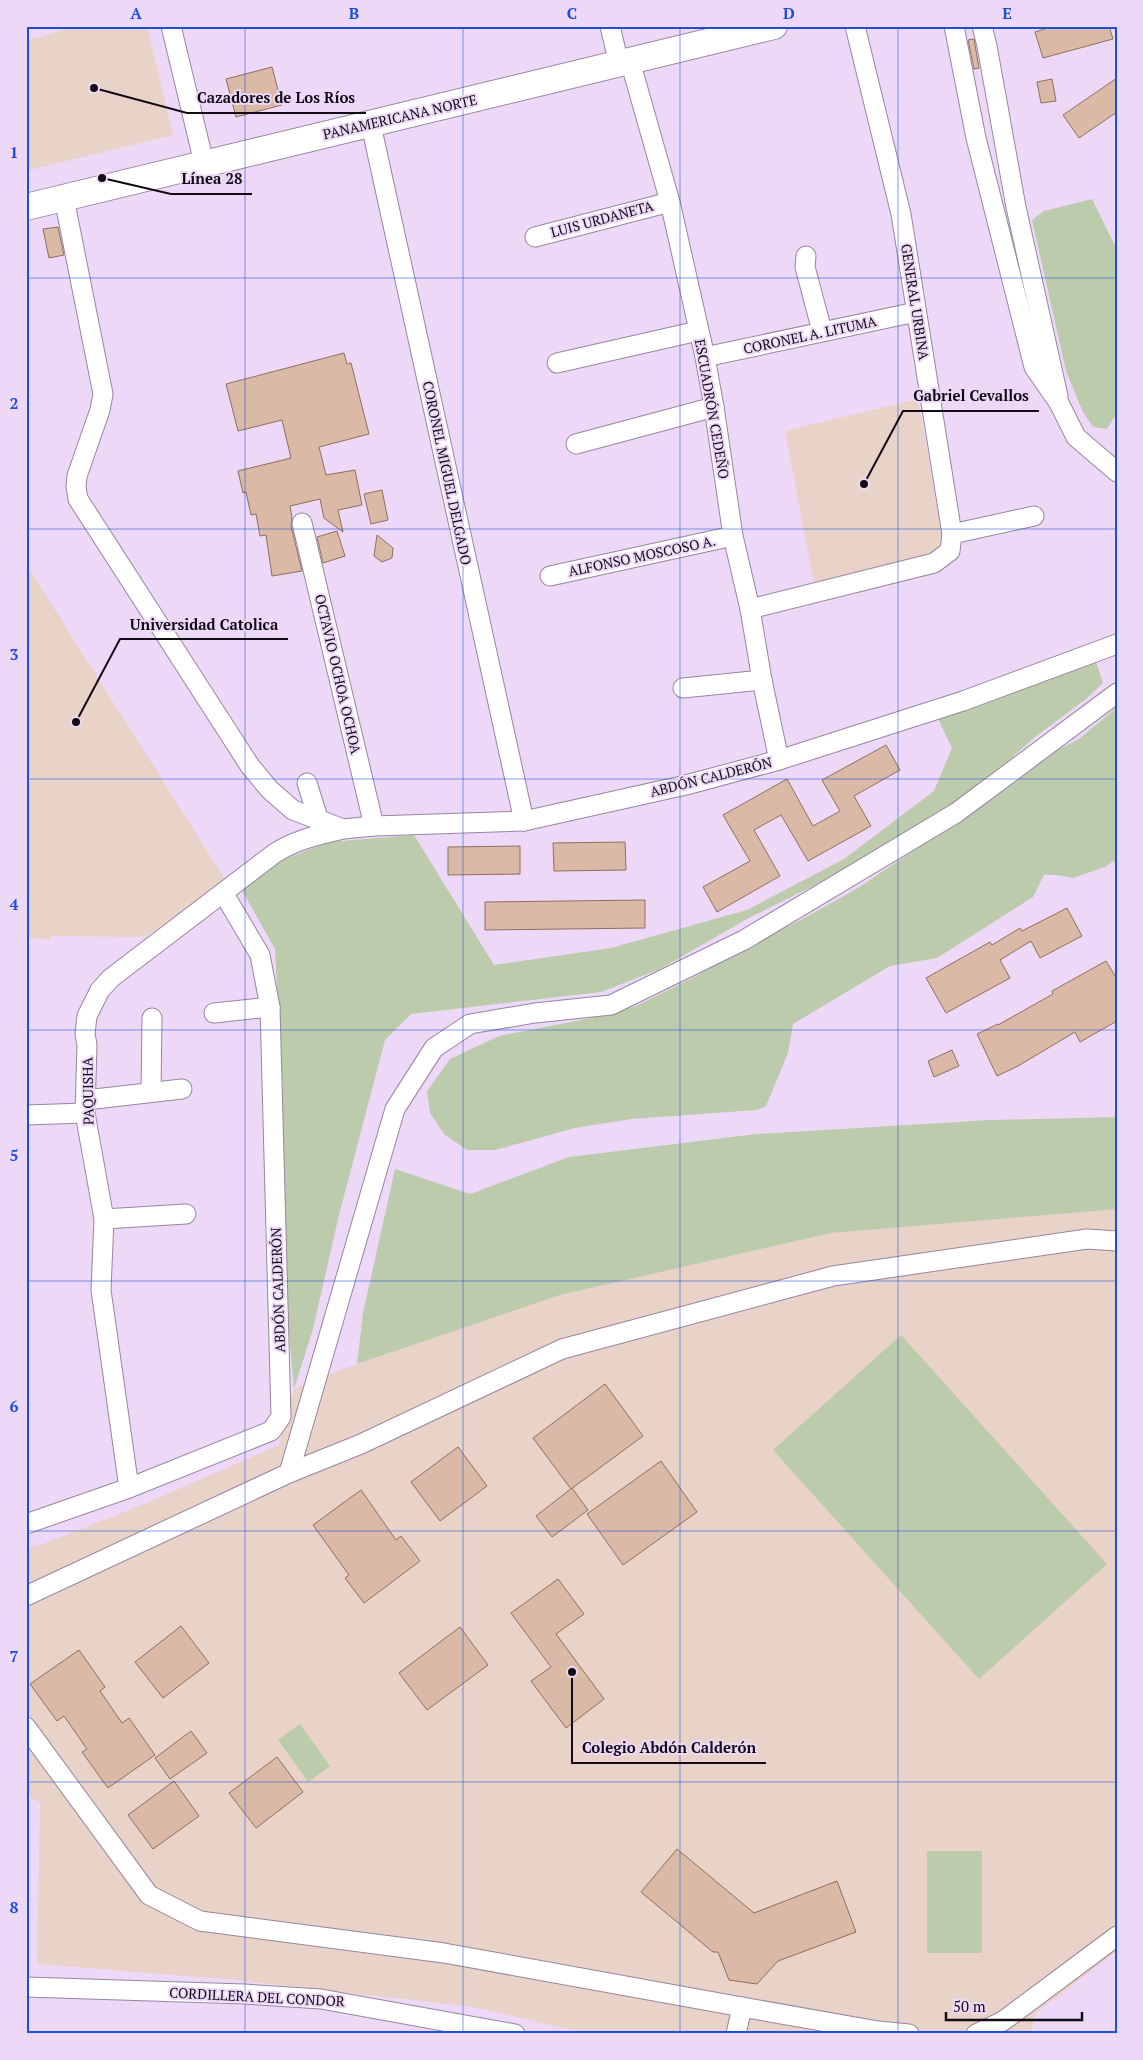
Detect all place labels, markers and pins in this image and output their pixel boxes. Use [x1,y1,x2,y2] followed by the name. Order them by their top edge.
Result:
[187,83,366,113] callout: Cazadores de Los Ríos
[171,164,252,194] callout: Línea 28
[903,381,1039,411] callout: Gabriel Cevallos
[120,609,288,639] callout: Universidad Catolica
[572,1733,766,1763] callout: Colegio Abdón Calderón

